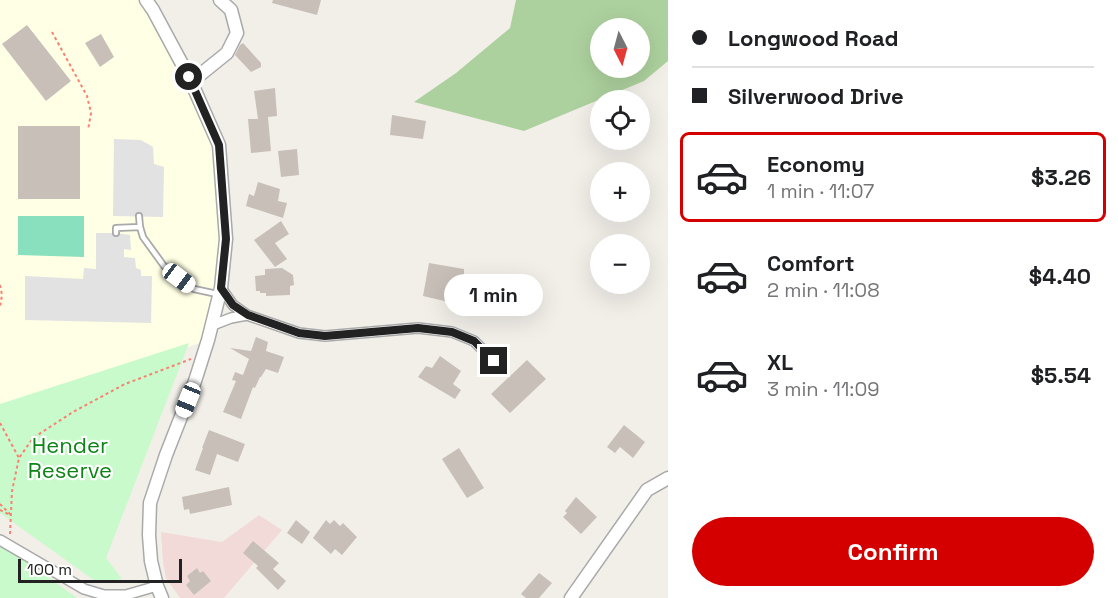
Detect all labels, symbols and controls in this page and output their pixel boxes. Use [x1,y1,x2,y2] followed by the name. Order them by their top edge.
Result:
[590,18,650,78] north arrow
[590,18,650,294] map controls
[728,24,899,52] text: Longwood Road
[175,63,202,90] route start
[728,82,904,110] text: Silverwood Drive
[590,90,650,150] button: locate
[695,150,749,204] icon: car
[767,150,865,178] text: Economy
[590,162,650,222] button: +
[1031,163,1091,191] text: $3.26
[767,178,874,204] text: 1 min · 11:07
[590,234,650,294] button: −
[695,249,749,303] icon: car
[767,249,855,277] text: Comfort
[159,260,199,296] car
[1029,262,1091,290] text: $4.40
[444,274,544,316] callout: 1 min
[767,277,880,303] text: 2 min · 11:08
[469,282,518,308] text: 1 min
[480,347,507,374] route end
[695,348,749,402] icon: car
[767,348,793,376] text: XL
[1031,361,1091,389] text: $5.54
[767,376,879,402] text: 3 min · 11:09
[173,380,203,420] car
[28,431,112,484] park label: Hender Reserve
[692,517,1094,586] button: Confirm
[18,556,182,584] scale bar
[27,559,72,580] text: 100 m

